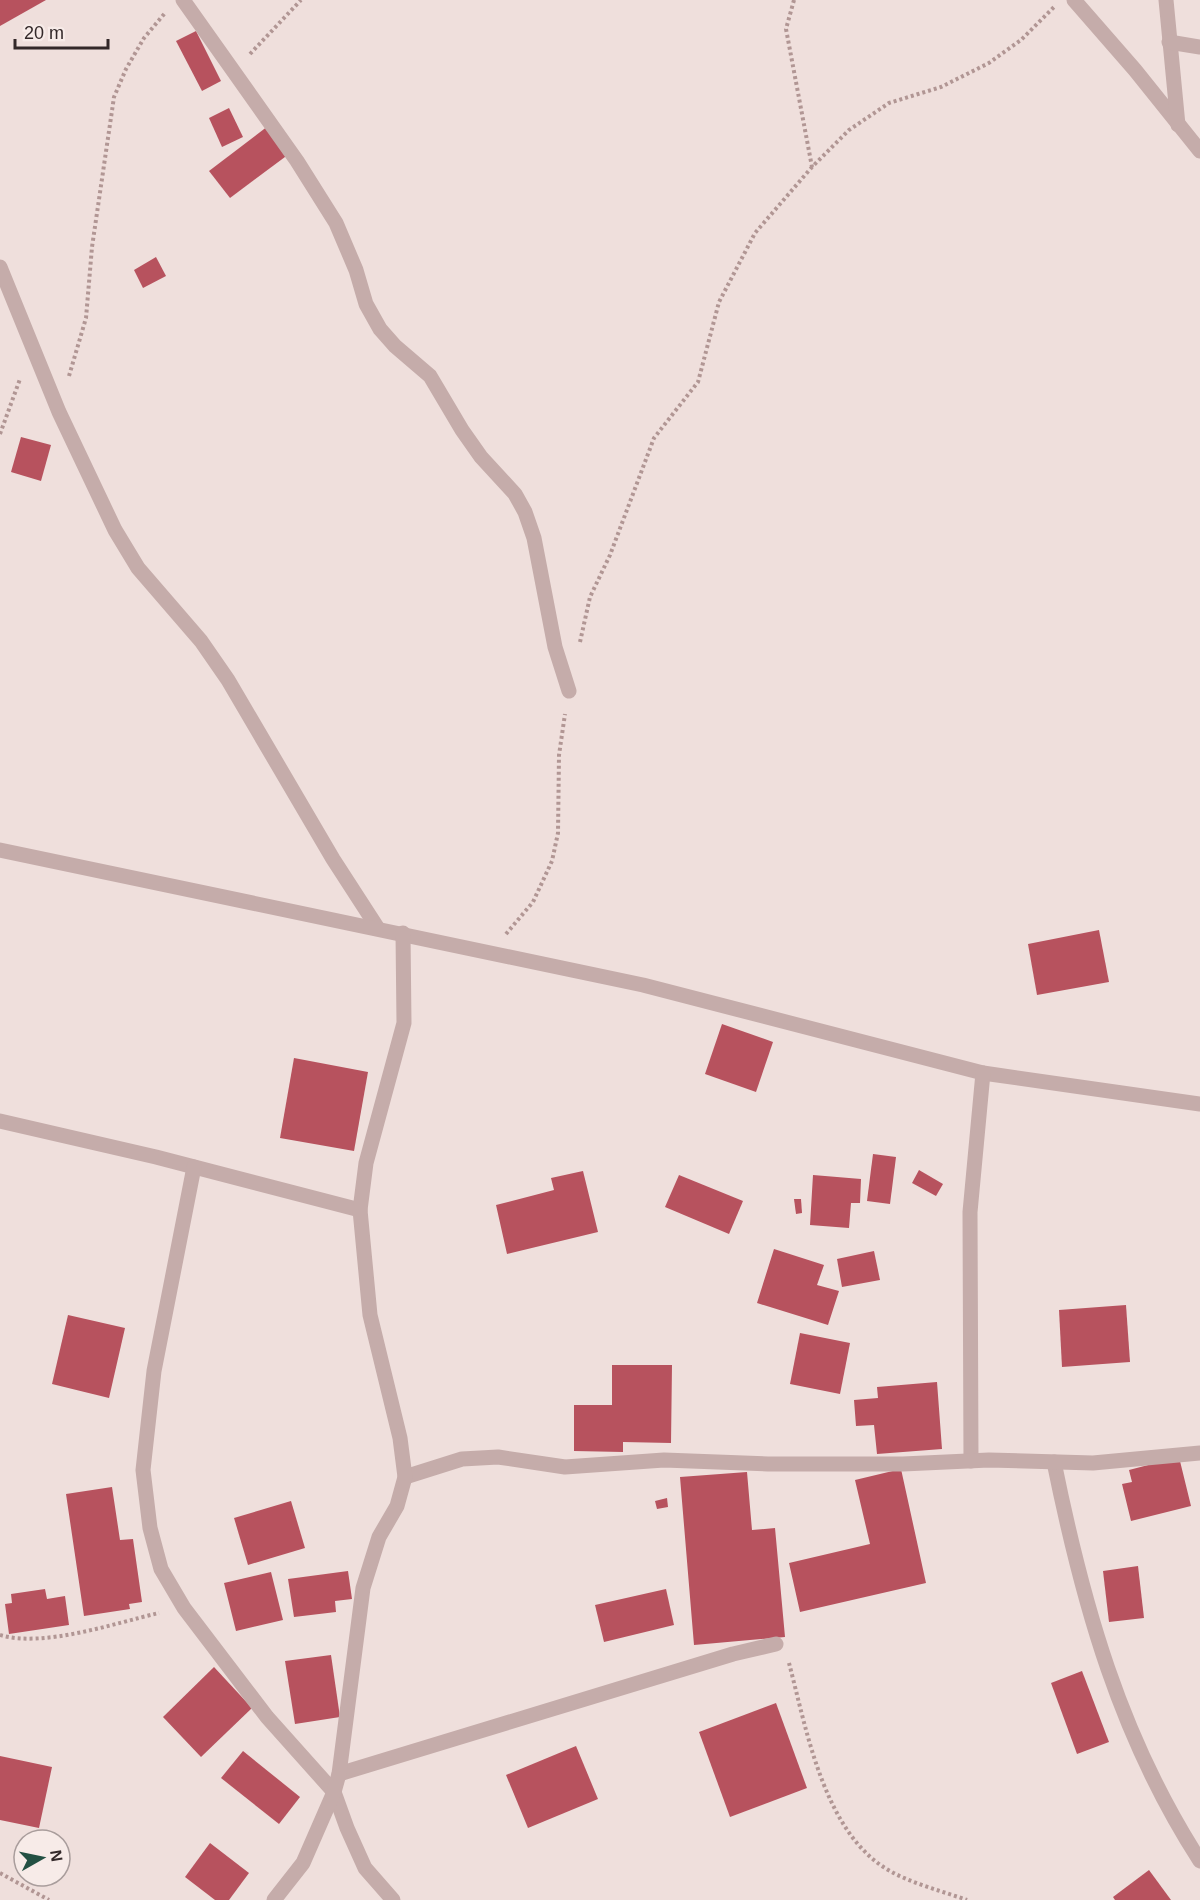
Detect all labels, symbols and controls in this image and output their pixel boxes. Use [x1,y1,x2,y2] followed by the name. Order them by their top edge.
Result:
[15,12,108,50] scale bar
[24,23,64,43] text: 20 m
[12,1828,72,1888] north arrow
[47,1849,66,1863] text: N

